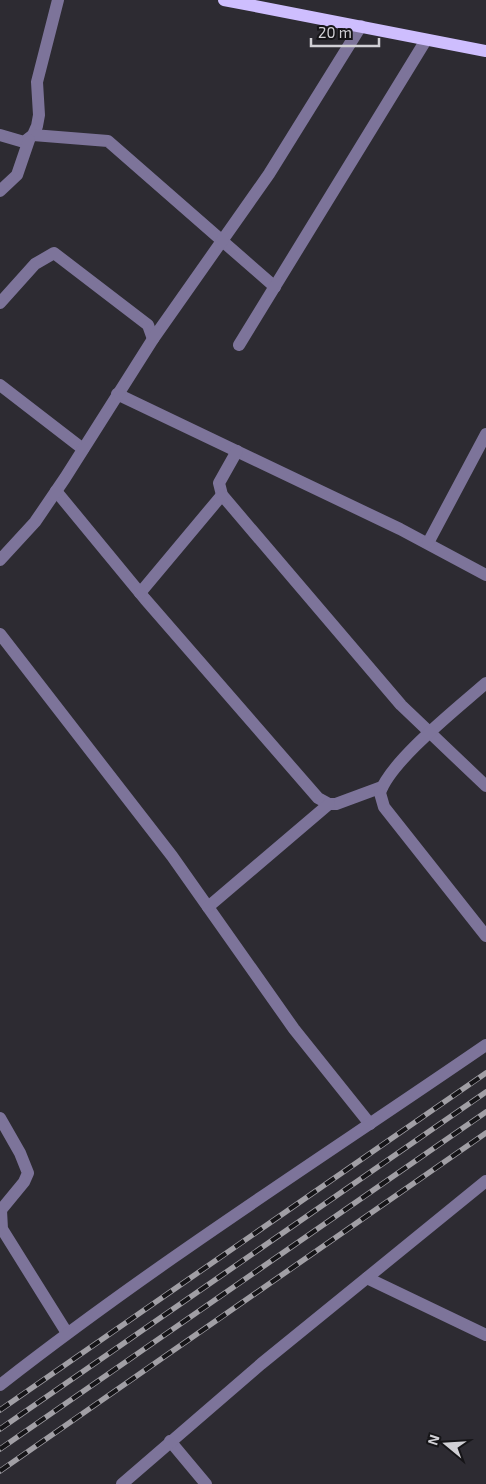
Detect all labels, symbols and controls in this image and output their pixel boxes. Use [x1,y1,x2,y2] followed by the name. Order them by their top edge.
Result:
[311,15,378,47] scale bar
[318,23,352,41] text: 20 m
[421,1419,471,1469] north arrow
[424,1432,443,1447] text: N

